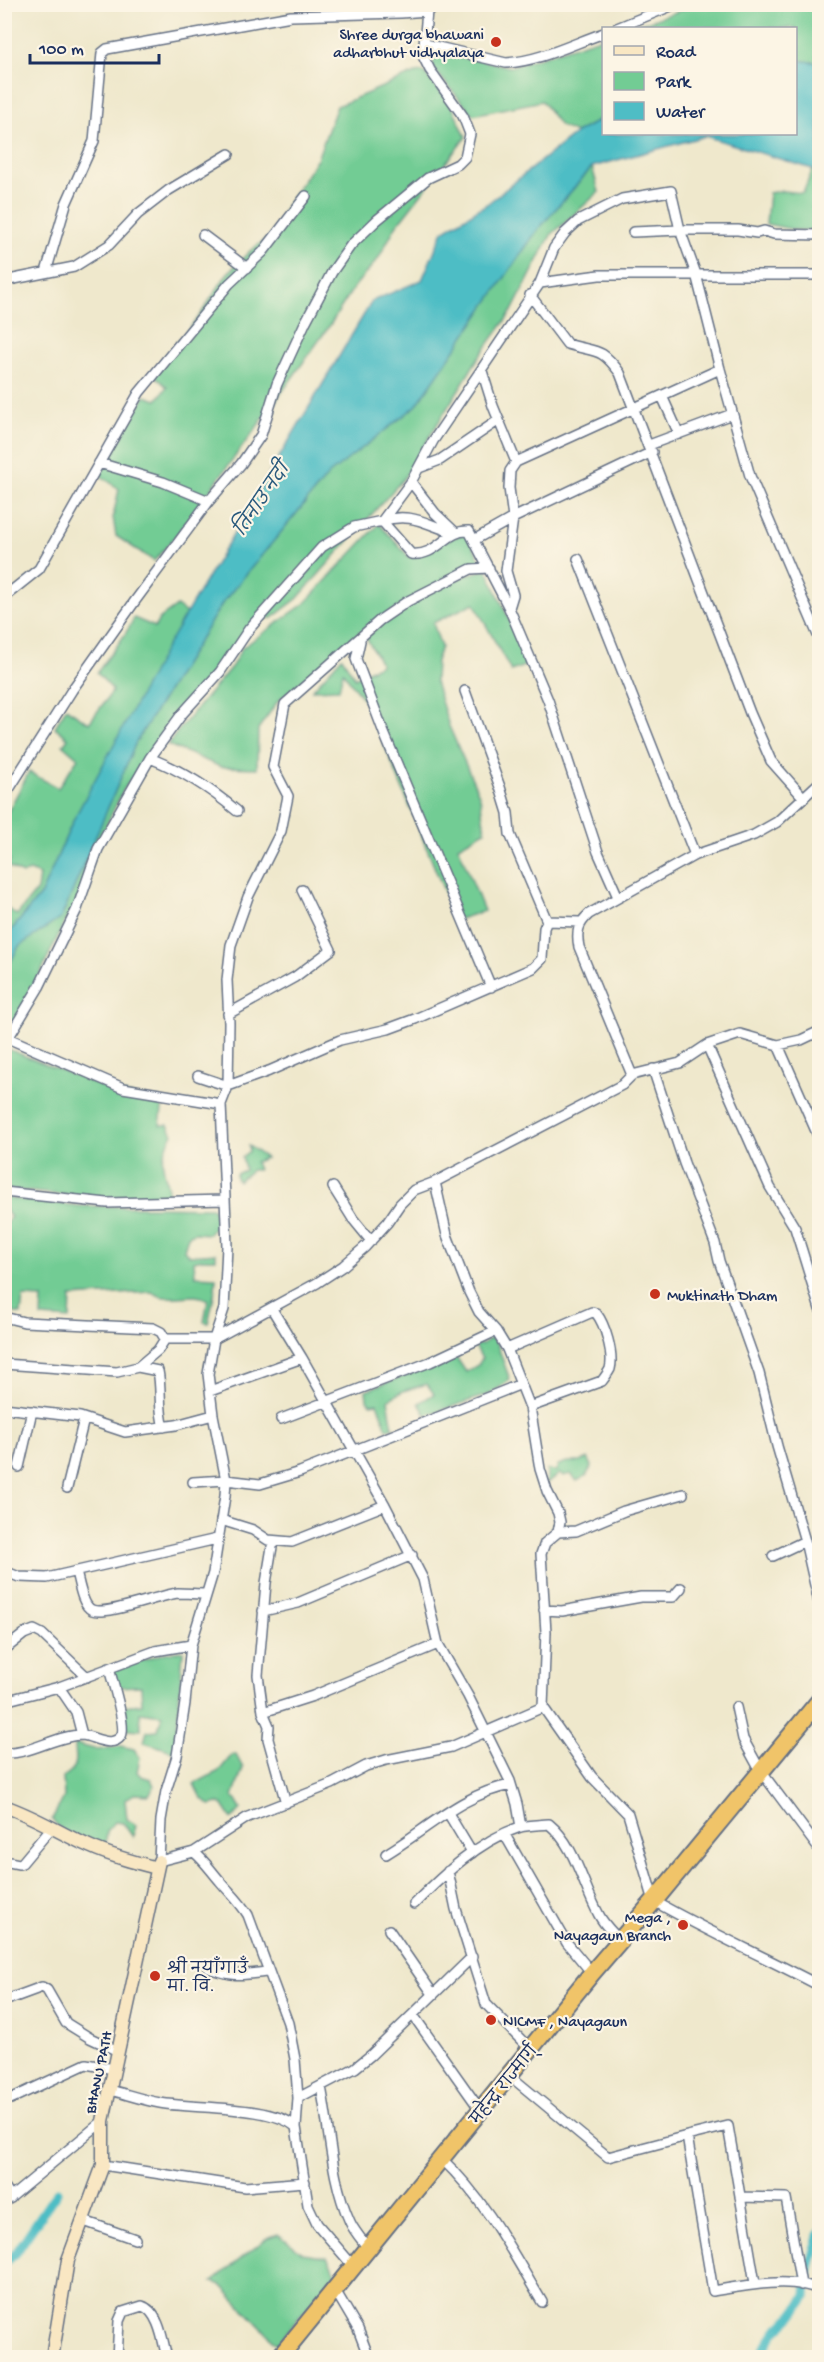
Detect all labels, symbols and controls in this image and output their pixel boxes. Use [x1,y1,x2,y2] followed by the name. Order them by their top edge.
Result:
[30,27,159,65] scale bar
[333,27,485,64] place label: Shree durga bhawani adharbhut vidhyalaya
[602,27,797,135] legend
[489,35,503,49] marker: Shree durga bhawani adharbhut vidhyalaya
[38,40,84,61] text: 100 m
[656,43,697,64] text: Road
[655,73,692,94] text: Park
[656,103,706,124] text: Water
[225,452,298,541] water label: तिनाउ नदी
[648,1287,662,1301] marker: Muktinath Dham
[667,1288,778,1307] place label: Muktinath Dham
[554,1910,671,1947] place label: Mega , Nayagaun Branch
[676,1918,690,1932] marker: Mega , Nayagaun Branch
[166,1955,250,1998] place label: श्री नयाँगाउँ मा. वि.
[148,1969,162,1983] marker: श्री नयाँगाउँ मा. वि.
[484,2013,498,2027] marker: NICMF , Nayagaun
[503,2014,627,2033] place label: NICMF , Nayagaun
[82,2029,119,2117] street label: BHANU PATH
[462,2038,544,2130] street label: महेन्द्र राज्मार्ग्

